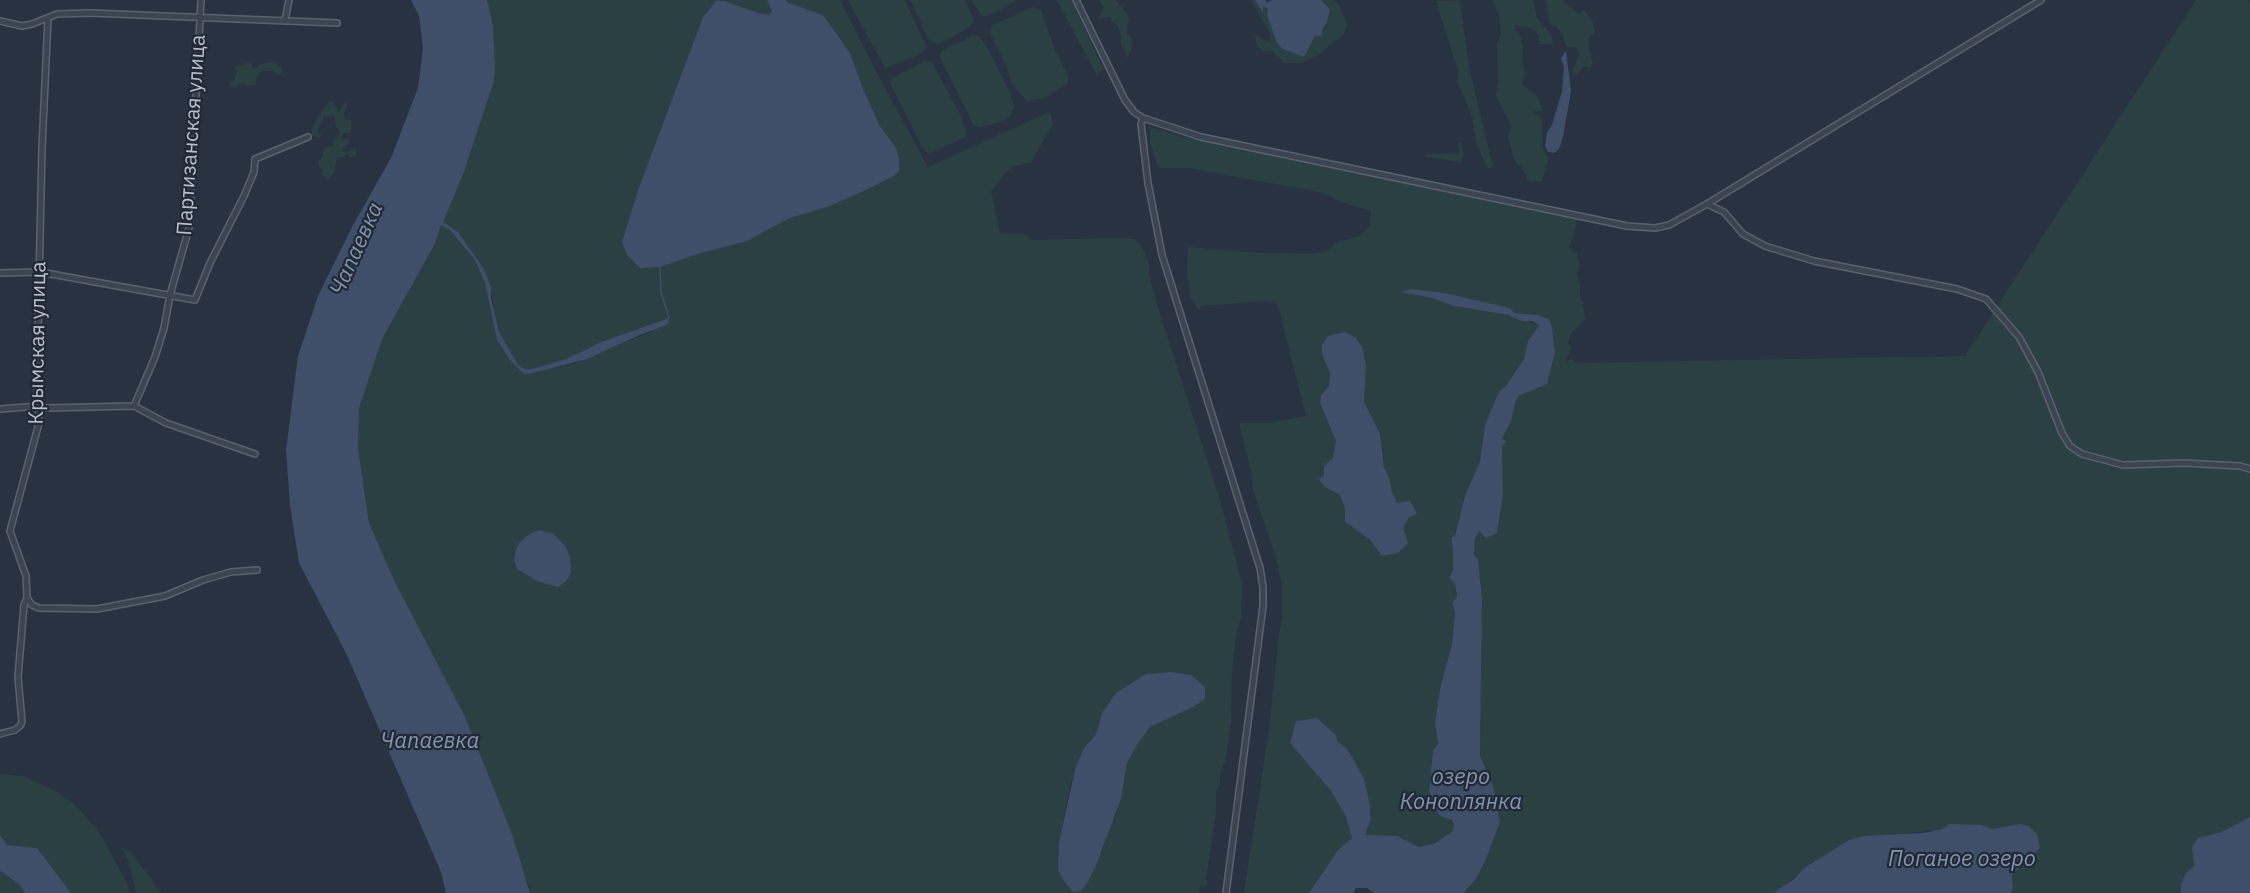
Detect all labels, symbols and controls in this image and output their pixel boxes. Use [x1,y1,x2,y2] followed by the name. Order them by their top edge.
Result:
[172,34,212,236] street label: Партизанская улица
[325,198,389,300] water label: Чапаевка
[24,261,52,425] street label: Крымская улица
[381,729,479,755] water label: Чапаевка
[1400,765,1522,816] water label: озеро Коноплянка
[1888,847,2036,873] water label: Поганое озеро

